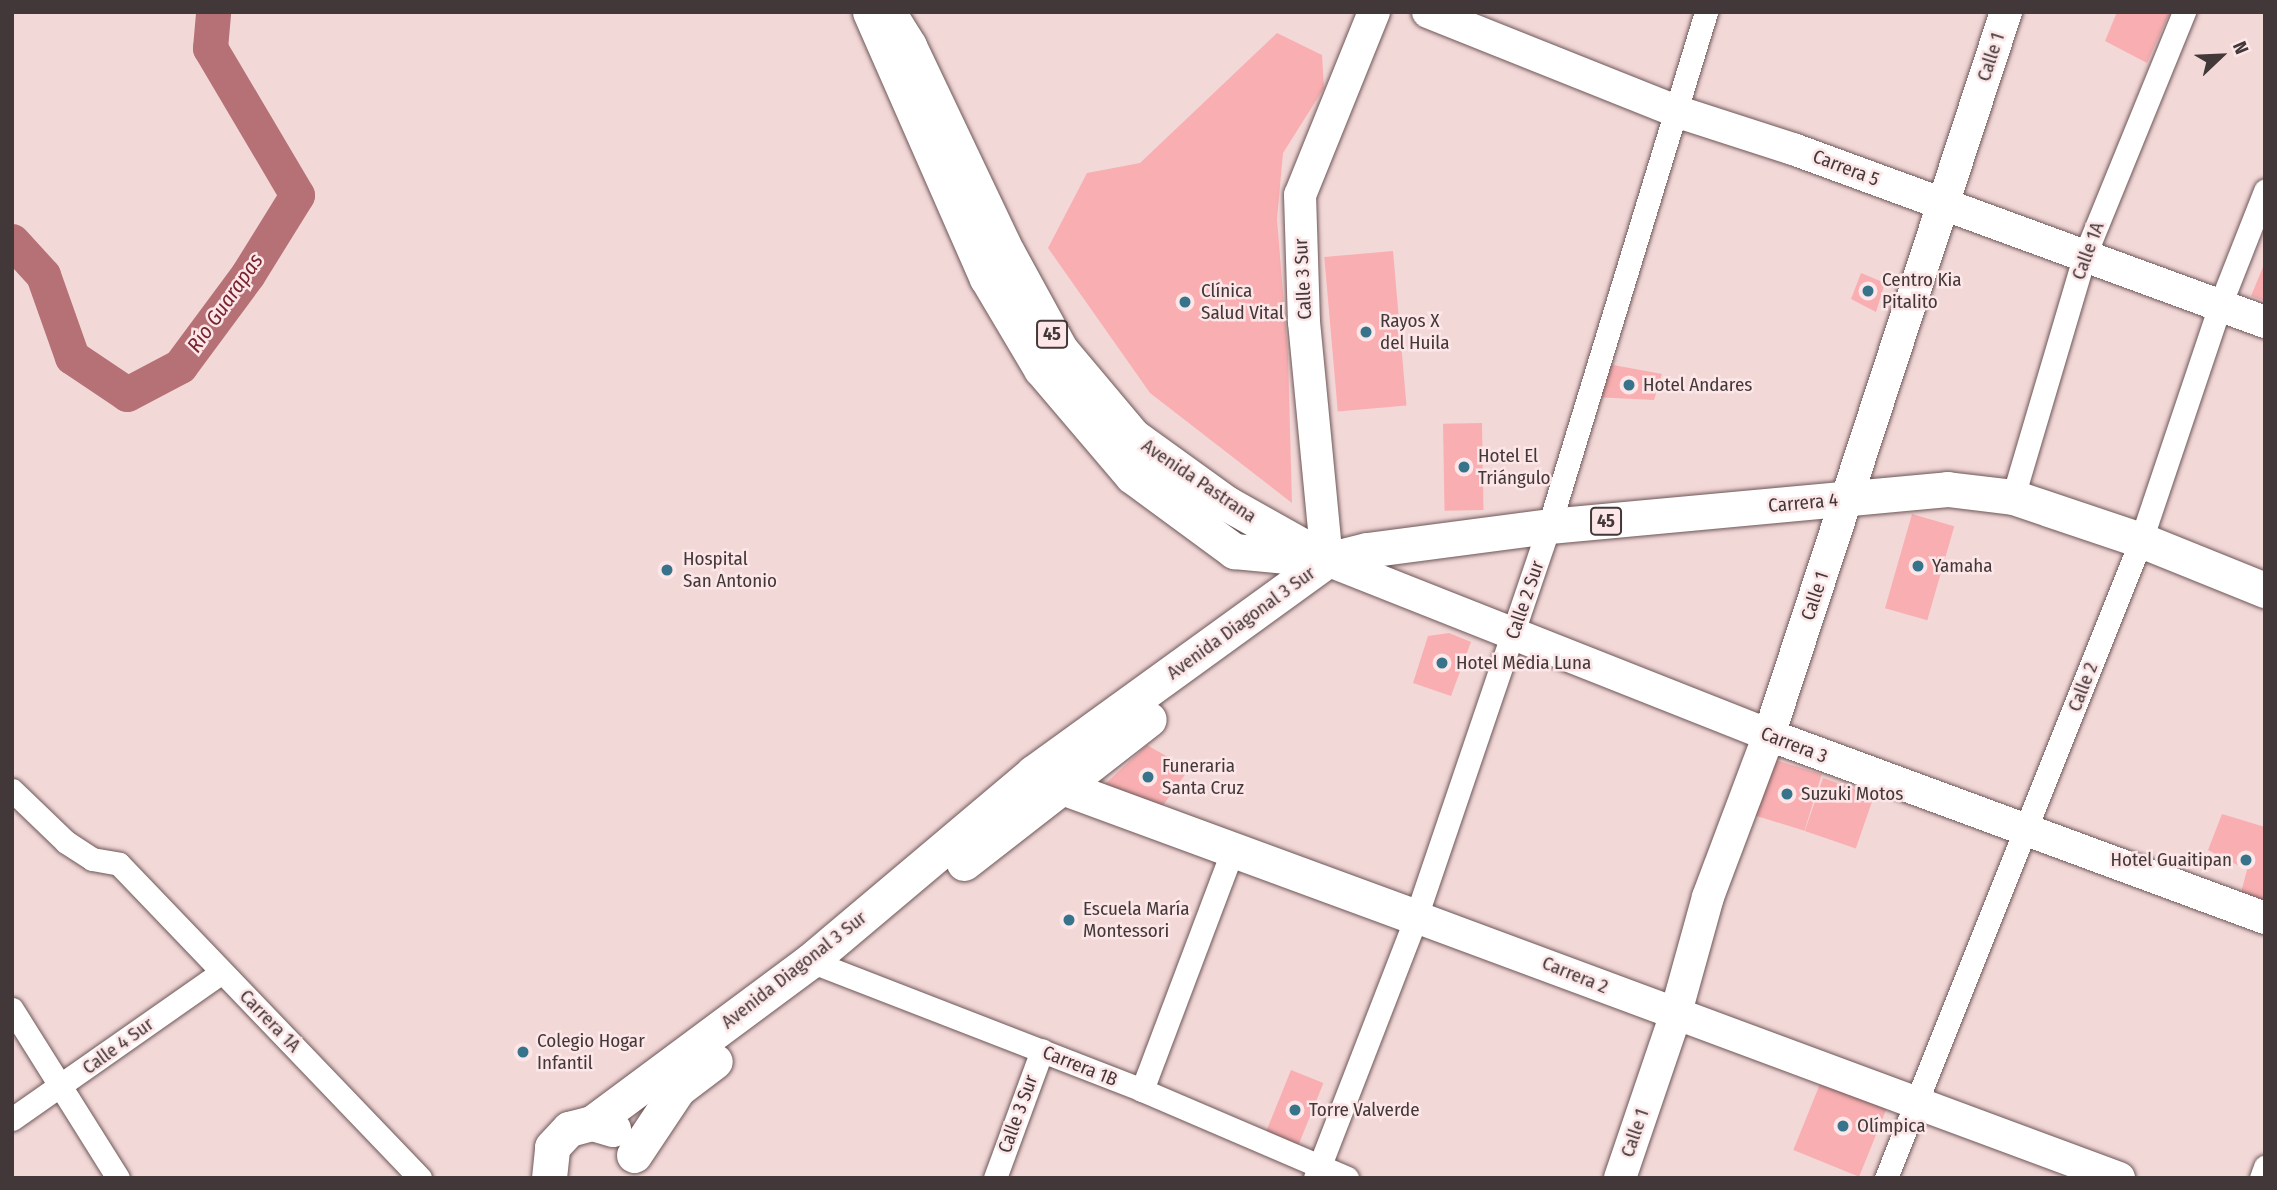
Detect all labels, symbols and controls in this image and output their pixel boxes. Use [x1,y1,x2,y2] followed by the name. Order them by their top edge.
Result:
[2186,21,2256,91] north arrow
[1972,30,2010,84] street label: Calle 1
[2228,38,2254,57] text: N
[1810,145,1882,191] street label: Carrera 5
[2067,219,2109,283] street label: Calle 1A
[1289,238,1317,320] street label: Calle 3 Sur
[182,249,268,357] water label: Río Guarapas
[1882,269,1962,313] place label: Centro Kia Pitalito
[1201,280,1284,324] place label: Clínica Salud Vital
[1860,283,1876,299] marker: Centro Kia Pitalito
[1175,292,1195,312] marker: Clínica Salud Vital
[1380,310,1450,354] place label: Rayos X del Huila
[1034,320,1070,348] road number: 45
[1358,324,1374,340] marker: Rayos X del Huila
[1643,374,1752,396] place label: Hotel Andares
[1621,377,1637,393] marker: Hotel Andares
[1137,434,1261,528] street label: Avenida Pastrana
[1478,445,1551,489] place label: Hotel El Triángulo
[1456,459,1472,475] marker: Hotel El Triángulo
[1767,489,1839,517] street label: Carrera 4
[1588,506,1624,536] road number: 45
[683,548,777,592] place label: Hospital San Antonio
[1932,555,1993,577] place label: Yamaha
[1501,558,1549,642] street label: Calle 2 Sur
[1910,558,1926,574] marker: Yamaha
[657,560,677,580] marker: Hospital San Antonio
[1162,562,1320,684] street label: Avenida Diagonal 3 Sur
[1796,569,1834,623] street label: Calle 1
[1456,652,1591,674] place label: Hotel Media Luna
[1434,655,1450,671] marker: Hotel Media Luna
[2063,659,2103,715] street label: Calle 2
[1758,722,1830,768] street label: Carrera 3
[1162,755,1244,799] place label: Funeraria Santa Cruz
[1140,769,1156,785] marker: Funeraria Santa Cruz
[1801,783,1903,805] place label: Suzuki Motos
[1779,786,1795,802] marker: Suzuki Motos
[2111,849,2232,871] place label: Hotel Guaitipan
[2238,852,2254,868] marker: Hotel Guaitipan
[1083,898,1189,942] place label: Escuela María Montessori
[717,906,871,1034] street label: Avenida Diagonal 3 Sur
[1061,912,1077,928] marker: Escuela María Montessori
[1539,951,1611,999] street label: Carrera 2
[235,985,305,1057] street label: Carrera 1A
[78,1013,158,1079] street label: Calle 4 Sur
[537,1030,645,1074] place label: Colegio Hogar Infantil
[1039,1041,1121,1091] street label: Carrera 1B
[515,1044,531,1060] marker: Colegio Hogar Infantil
[993,1072,1043,1156] street label: Calle 3 Sur
[1309,1099,1420,1121] place label: Torre Valverde
[1287,1102,1303,1118] marker: Torre Valverde
[1616,1106,1654,1160] street label: Calle 1
[1857,1115,1925,1137] place label: Olímpica
[1835,1118,1851,1134] marker: Olímpica

